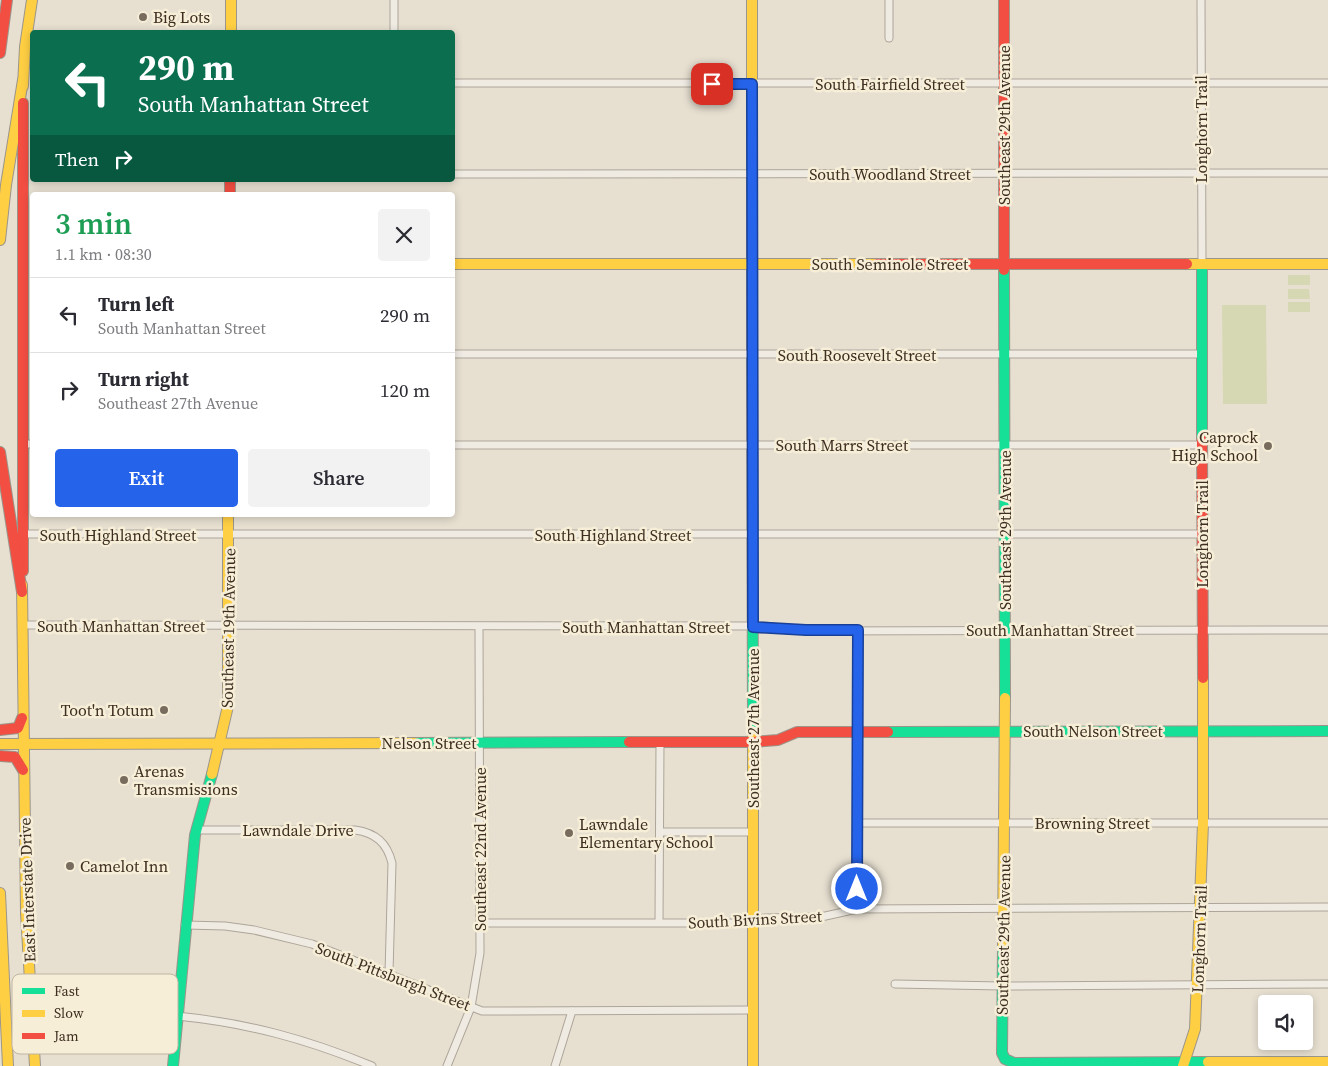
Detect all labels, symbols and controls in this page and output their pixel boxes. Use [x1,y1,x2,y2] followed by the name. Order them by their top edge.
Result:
[153,6,210,28] place label: Big Lots
[137,11,149,23] marker: Big Lots
[138,44,234,92] text: 290 m
[993,45,1015,205] street label: Southeast 29th Avenue
[55,50,120,115] icon: left
[691,63,733,105] pin
[698,70,726,98] icon: arrive
[815,73,966,95] street label: South Fairfield Street
[1190,75,1212,183] street label: Longhorn Trail
[138,89,369,119] text: South Manhattan Street
[109,145,137,173] icon: right
[55,146,99,172] text: Then
[809,163,972,185] street label: South Woodland Street
[55,203,132,244] text: 3 min
[378,209,430,261] button: close
[55,243,152,265] text: 1.1 km · 08:30
[812,253,969,275] street label: South Seminole Street
[98,291,174,317] text: Turn left
[55,301,83,329] icon: left
[380,302,430,328] text: 290 m
[98,317,266,339] text: South Manhattan Street
[778,344,937,366] street label: South Roosevelt Street
[98,366,189,392] text: Turn right
[55,376,83,404] icon: right
[380,377,430,403] text: 120 m
[98,392,258,414] text: Southeast 27th Avenue
[1172,426,1258,466] place label: Caprock High School
[776,434,909,456] street label: South Marrs Street
[1262,440,1274,452] marker: Caprock High School
[55,449,238,507] button: Exit
[248,449,430,507] button: Share
[994,450,1016,610] street label: Southeast 29th Avenue
[1191,480,1213,588] street label: Longhorn Trail
[40,524,197,546] street label: South Highland Street
[535,524,692,546] street label: South Highland Street
[216,548,240,708] street label: Southeast 19th Avenue
[37,615,206,637] street label: South Manhattan Street
[562,616,731,638] street label: South Manhattan Street
[966,619,1135,641] street label: South Manhattan Street
[742,648,764,808] street label: Southeast 27th Avenue
[61,699,154,721] place label: Toot'n Totum
[158,704,170,716] marker: Toot'n Totum
[1023,720,1164,742] street label: South Nelson Street
[382,732,477,754] street label: Nelson Street
[134,760,238,800] place label: Arenas Transmissions
[469,767,491,931] street label: Southeast 22nd Avenue
[118,774,130,786] marker: Arenas Transmissions
[1034,812,1150,834] street label: Browning Street
[579,813,714,853] place label: Lawndale Elementary School
[13,817,41,963] street label: East Interstate Drive
[242,819,354,841] street label: Lawndale Drive
[563,827,575,839] marker: Lawndale Elementary School
[80,855,169,877] place label: Camelot Inn
[991,855,1015,1015] street label: Southeast 29th Avenue
[64,860,76,872] marker: Camelot Inn
[830,862,882,914] position arrow
[1186,884,1212,993] street label: Longhorn Trail
[688,904,823,933] street label: South Bivins Street
[312,936,474,1016] street label: South Pittsburgh Street
[12,974,178,1054] legend
[54,981,80,1001] text: Fast
[1258,995,1313,1050] map controls
[1258,995,1313,1050] button: sound
[54,1003,84,1023] text: Slow
[53,1026,79,1046] text: Jam

